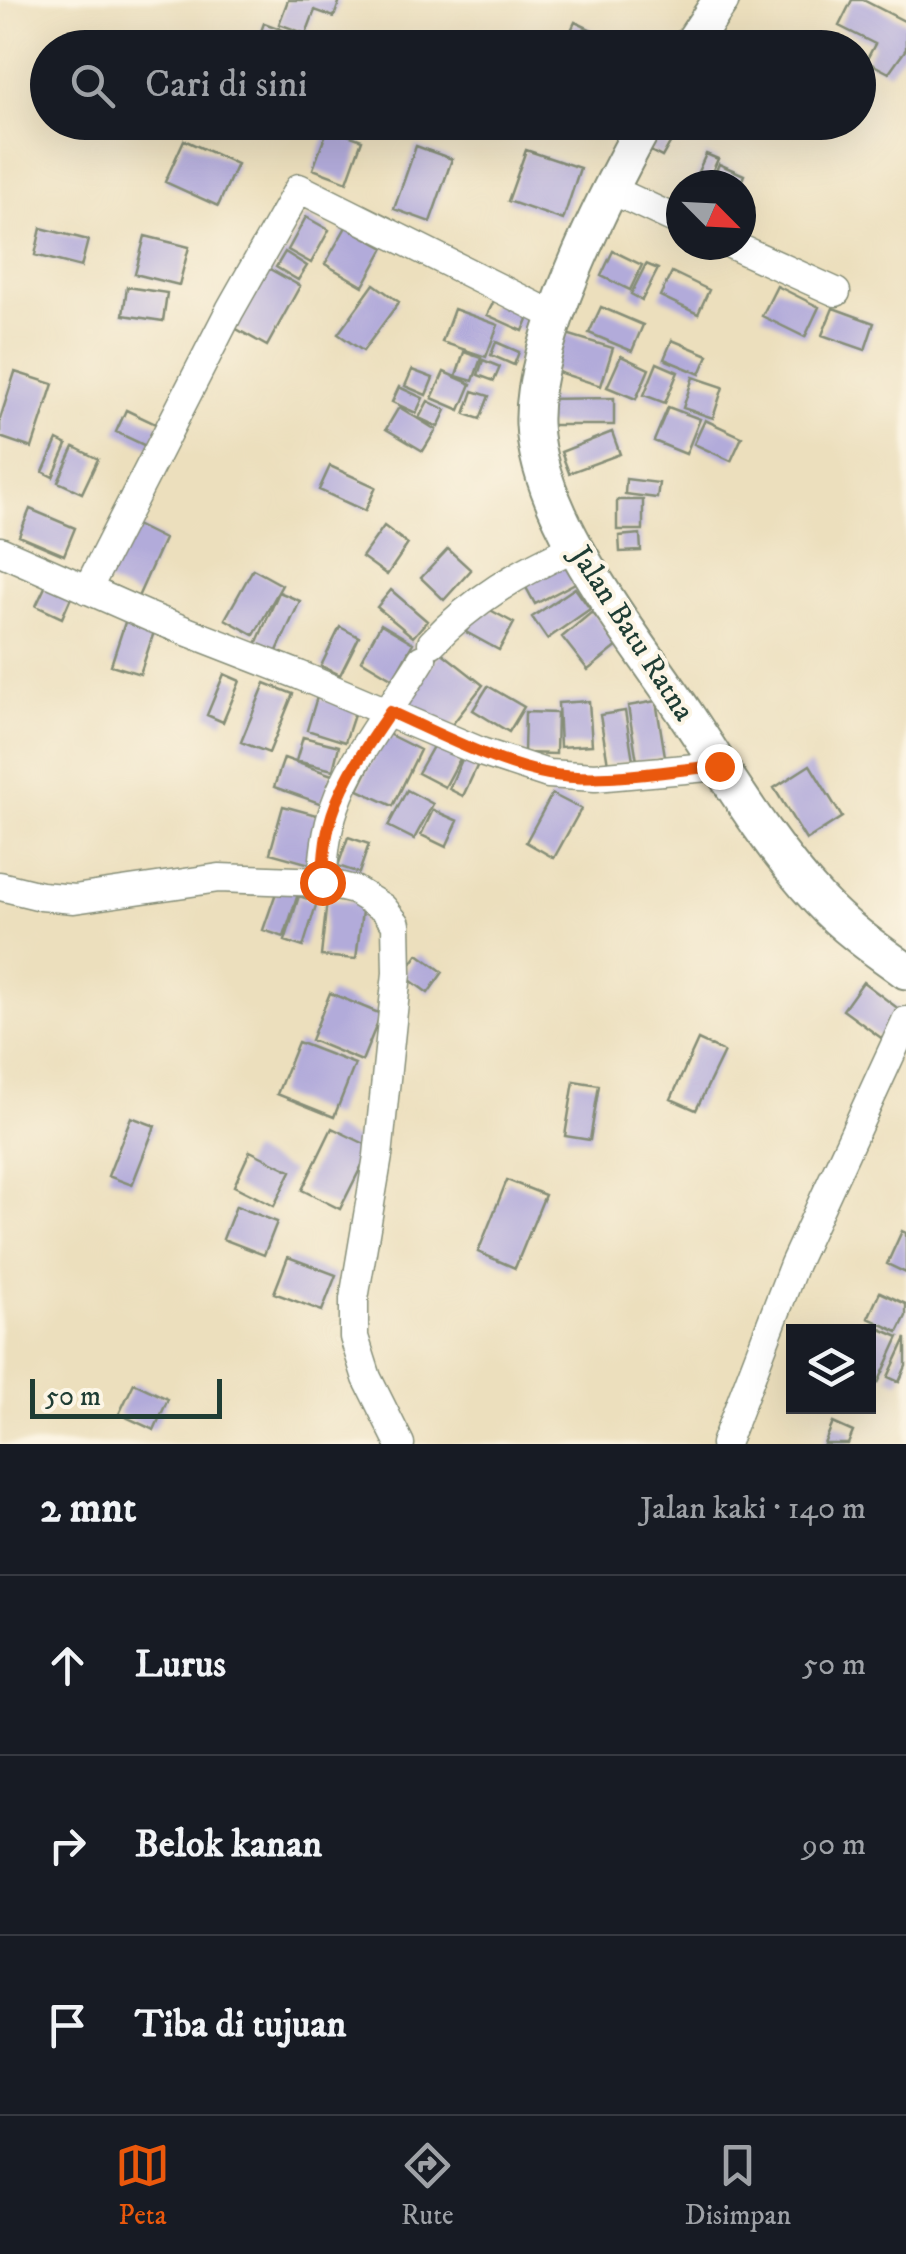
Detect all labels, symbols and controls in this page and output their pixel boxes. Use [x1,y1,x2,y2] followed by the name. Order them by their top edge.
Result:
[30,30,876,140] search box
[65,58,120,113] icon: search
[145,61,308,109] text: Cari di sini
[666,170,756,260] north arrow
[560,537,702,728] street label: Jalan Batu Ratna
[697,744,743,790] route end
[300,860,346,906] route start
[786,1324,876,1414] map controls
[786,1324,876,1414] button: layers
[30,1374,222,1418] scale bar
[45,1379,101,1414] text: 50 m
[40,1483,136,1535] text: 2 mnt
[640,1489,866,1529] text: Jalan kaki · 140 m
[40,1638,95,1693] icon: ahead
[135,1641,226,1689] text: Lurus
[802,1645,866,1685] text: 50 m
[40,1818,95,1873] icon: right
[135,1821,322,1869] text: Belok kanan
[802,1825,866,1865] text: 90 m
[40,1998,95,2053] icon: arrive
[135,2001,346,2049] text: Tiba di tujuan
[115,2138,170,2233] tab: Peta
[400,2138,455,2233] tab: Rute
[685,2138,791,2233] tab: Disimpan

